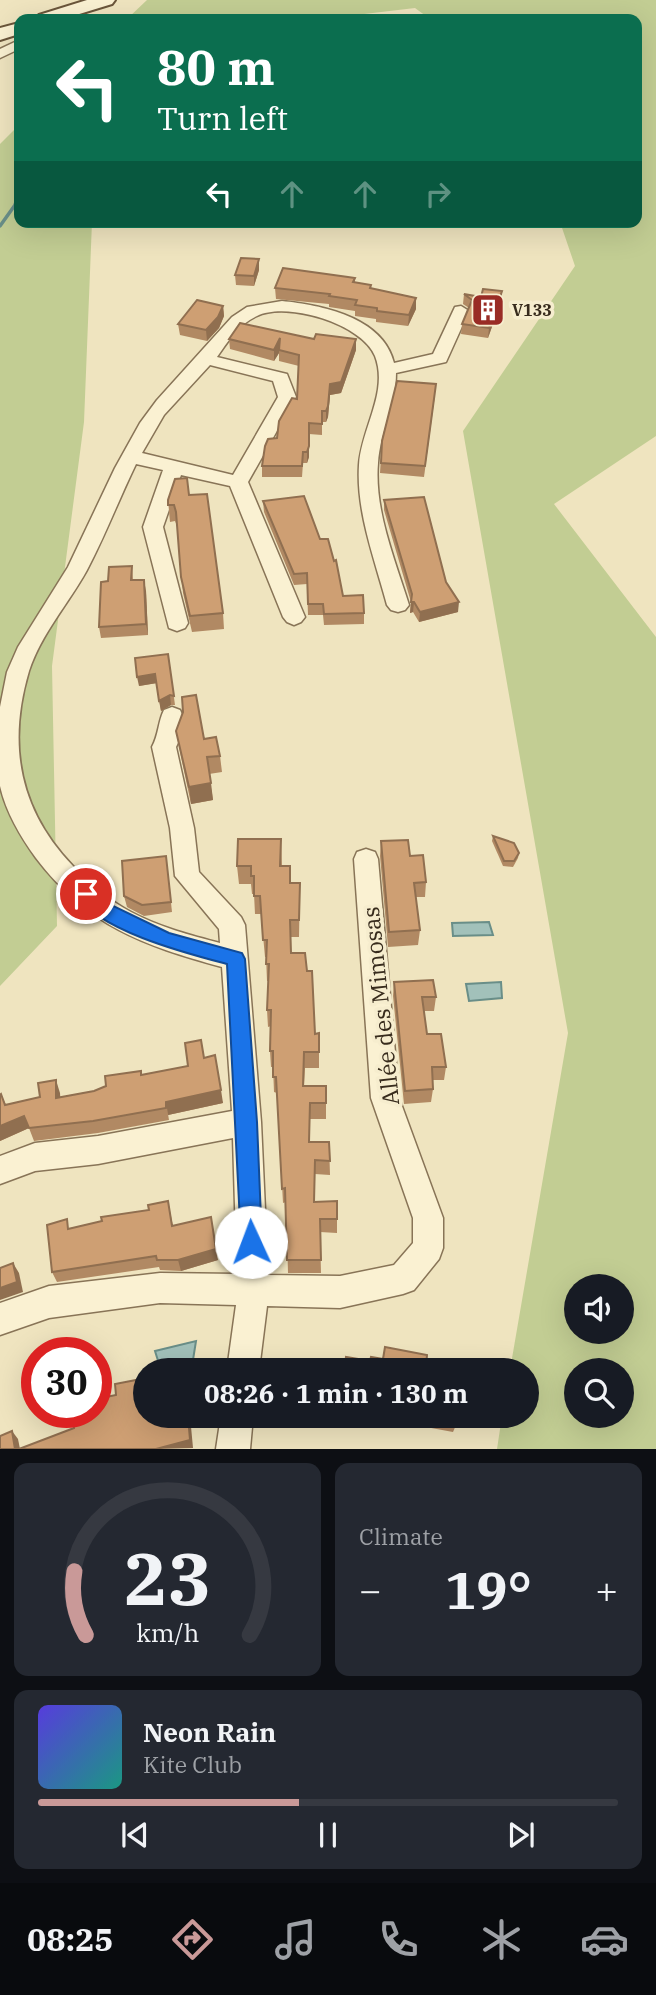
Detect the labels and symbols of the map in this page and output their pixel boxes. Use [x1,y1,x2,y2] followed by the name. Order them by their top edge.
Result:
[469,291,507,329] building icon: V133
[512,300,552,320] place label: V133
[56,864,116,924] pin
[355,905,405,1107] street label: Allée des Mimosas
[214,1205,288,1279] position arrow
[21,1337,112,1428] speed limit sign: 30

